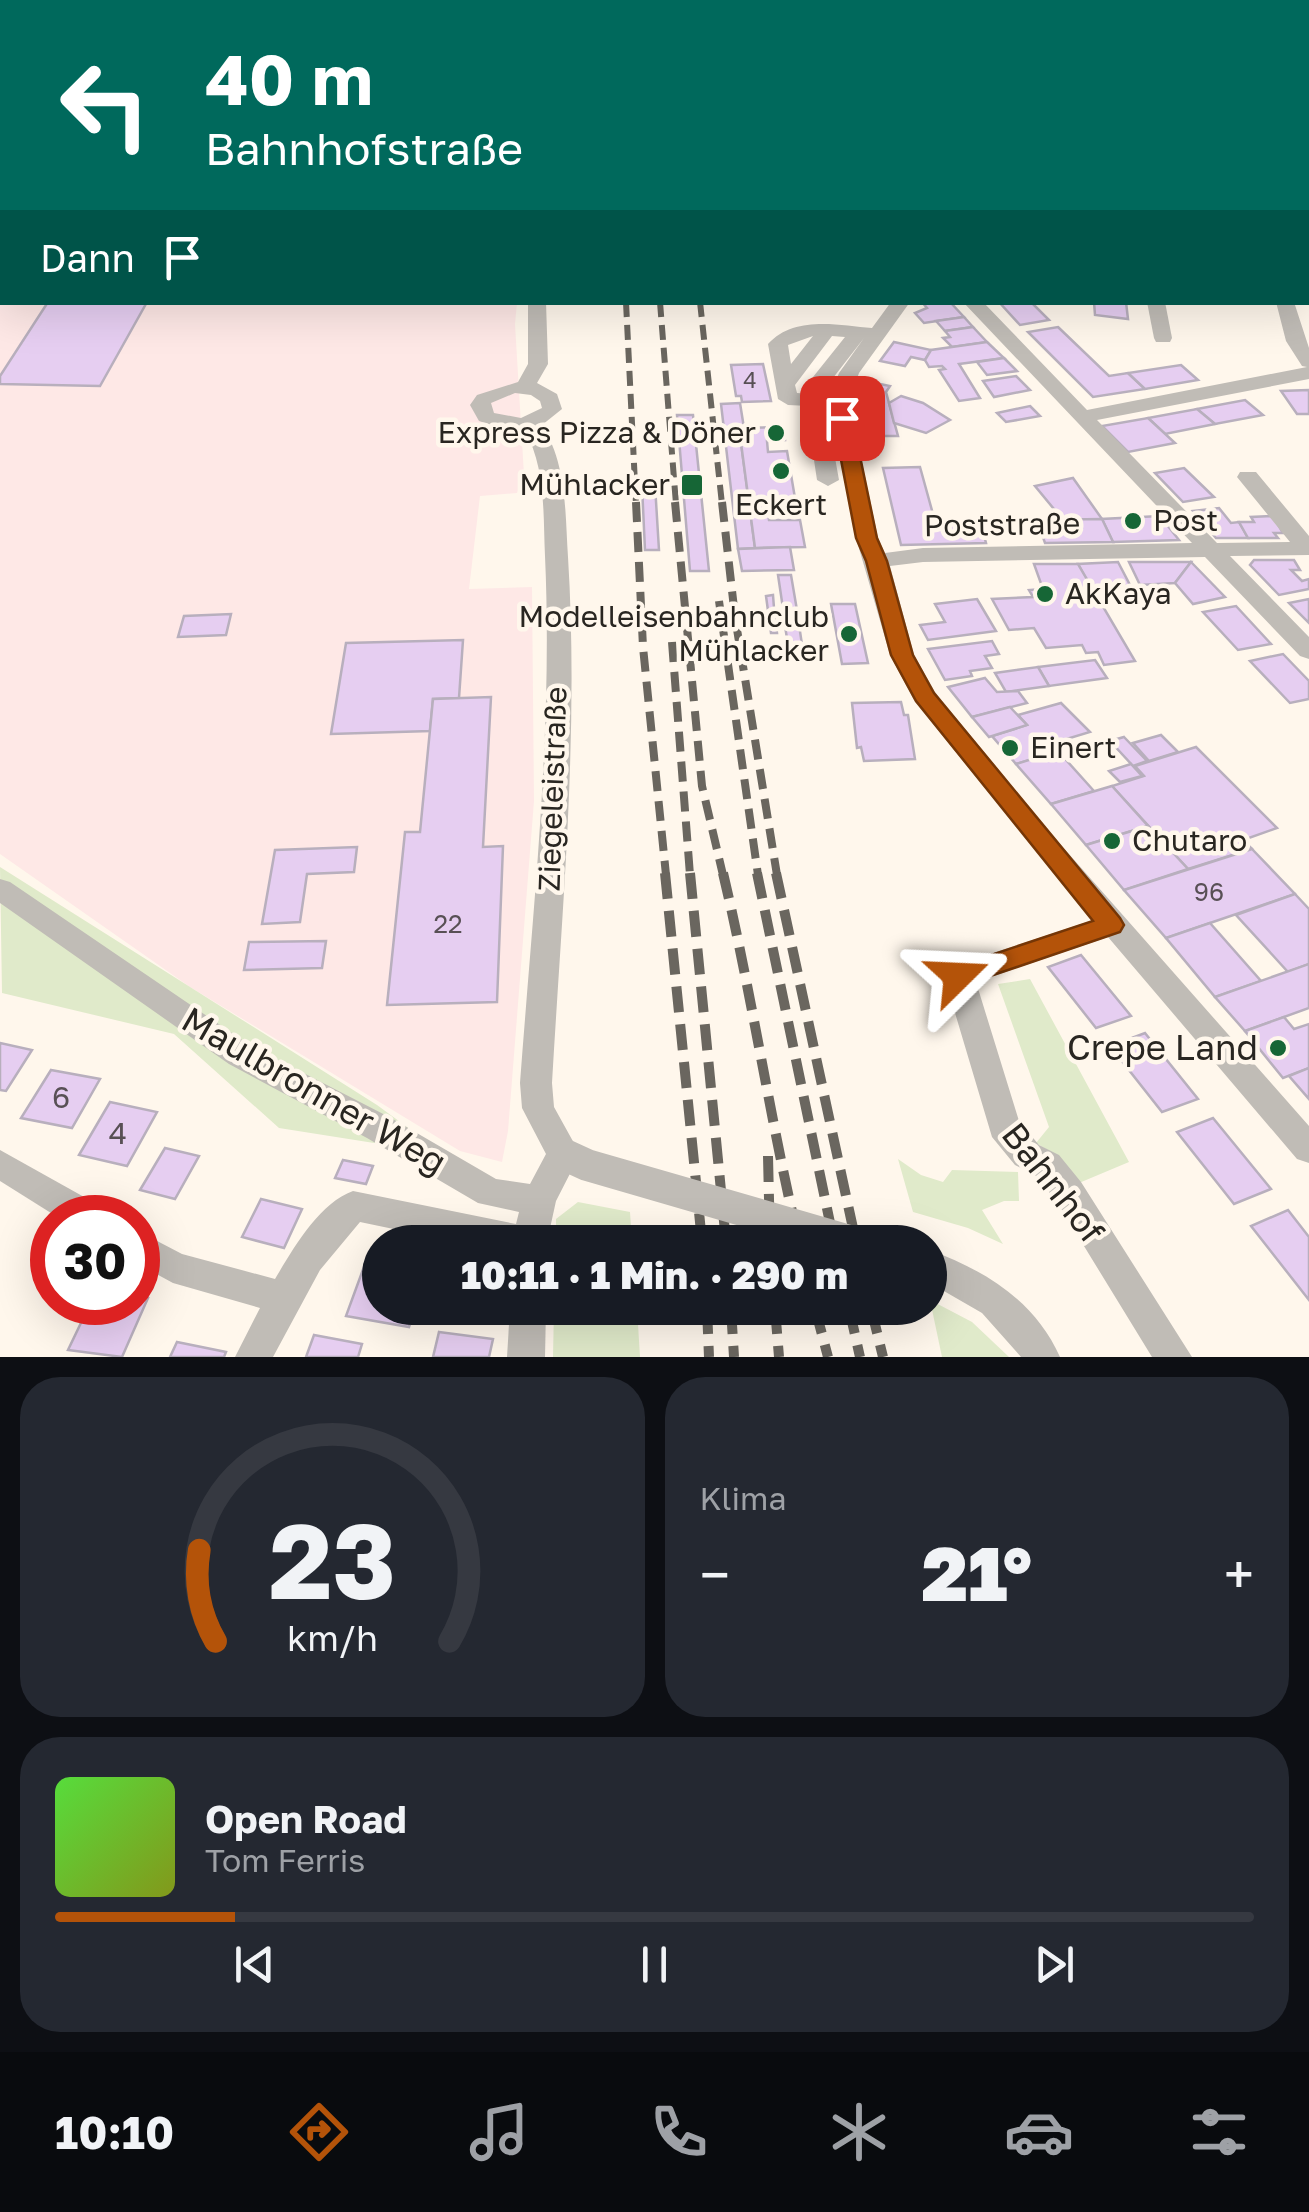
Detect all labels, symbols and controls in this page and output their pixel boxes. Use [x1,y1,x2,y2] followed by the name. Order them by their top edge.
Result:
[205,36,373,120] text: 40 m
[40,40,170,170] icon: left
[205,121,523,175] text: Bahnhofstraße
[155,230,210,285] icon: arrive
[40,235,135,280] text: Dann
[743,366,757,393] house number: 4
[800,376,885,461] pin
[815,391,870,446] icon: arrive
[437,414,756,450] place label: Express Pizza & Döner
[765,422,787,444] marker: Express Pizza & Döner
[770,460,792,482] marker: Eckert
[519,466,670,502] place label: Mühlacker
[679,472,705,498] marker: Mühlacker
[735,486,827,522] place label: Eckert
[1153,502,1218,538] place label: Post
[924,505,1080,543] street label: Poststraße
[1122,510,1144,532] marker: Post
[1065,575,1172,611] place label: AkKaya
[1034,583,1056,605] marker: AkKaya
[518,598,829,668] place label: Modelleisenbahnclub Mühlacker
[838,623,860,645] marker: Modelleisenbahnclub Mühlacker
[530,686,574,892] street label: Ziegeleistraße
[1030,729,1117,765] place label: Einert
[999,737,1021,759] marker: Einert
[1132,822,1247,858] place label: Chutaro
[1101,830,1123,852] marker: Chutaro
[1194,876,1224,907] house number: 96
[433,908,463,939] house number: 22
[906,924,1010,1028] position arrow
[175,997,454,1183] street label: Maulbronner Weg
[1067,1026,1258,1068] place label: Crepe Land
[1267,1037,1289,1059] marker: Crepe Land
[52,1079,70,1115] house number: 6
[994,1114,1114,1251] street label: Bahnhof
[109,1115,127,1151] house number: 4
[30,1195,160,1325] speed limit sign: 30
[461,1252,848,1297] text: 10:11 · 1 Min. · 290 m
[700,1479,786,1517] text: Klima
[269,1497,396,1622] text: 23
[922,1527,1032,1618] text: 21°
[700,1541,730,1607] text: −
[1224,1541,1254,1607] text: +
[287,1616,378,1659] text: km/h
[205,1796,407,1841] text: Open Road
[205,1841,365,1879] text: Tom Ferris
[227,1937,282,1992] icon: previous
[627,1937,682,1992] icon: pause
[1027,1937,1082,1992] icon: next
[284,2097,354,2167] icon: directions
[464,2097,534,2167] icon: music
[644,2097,714,2167] icon: phone
[824,2097,894,2167] icon: climate
[1004,2097,1074,2167] icon: car
[1184,2097,1254,2167] icon: filters
[55,2105,174,2159] text: 10:10

